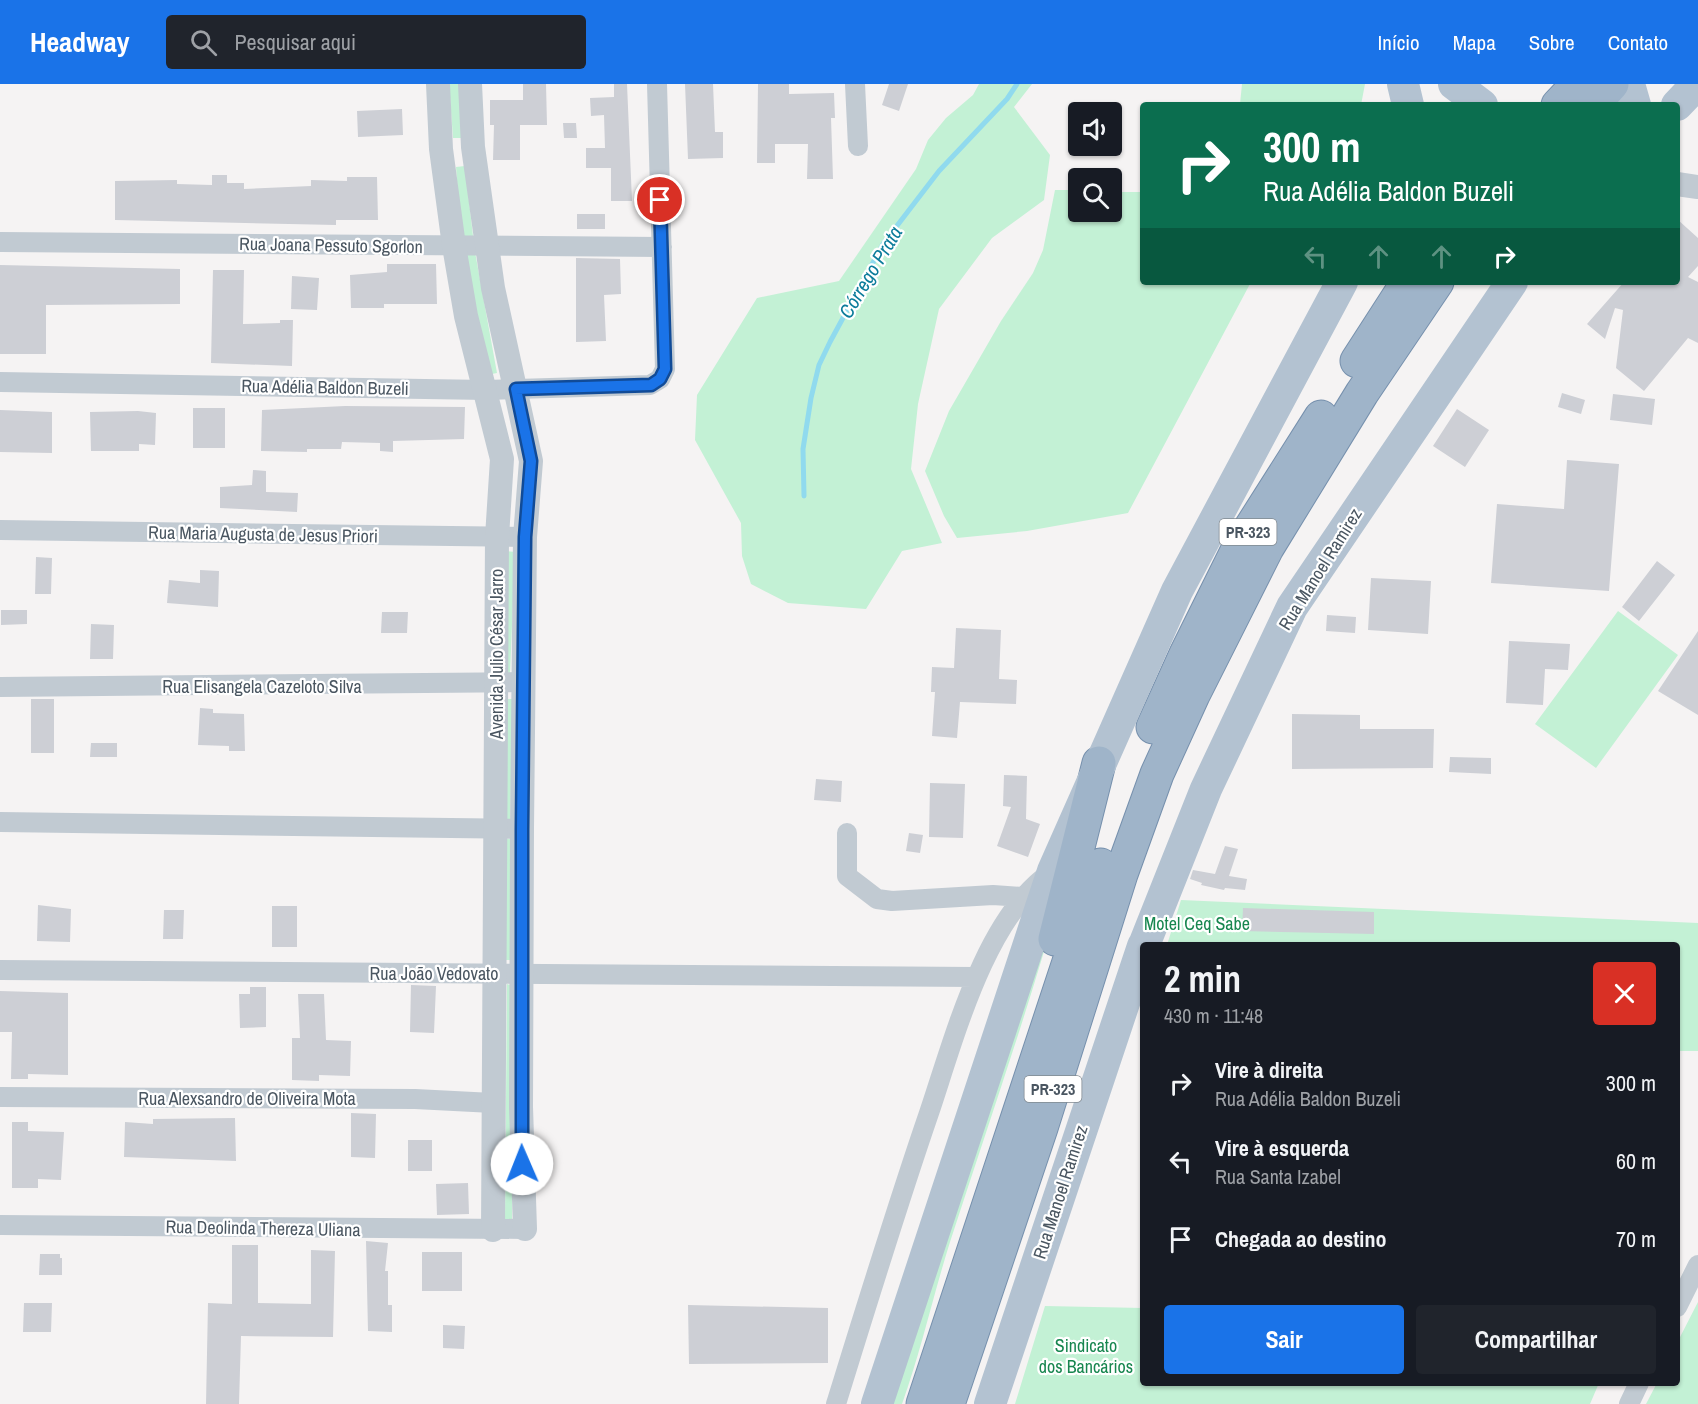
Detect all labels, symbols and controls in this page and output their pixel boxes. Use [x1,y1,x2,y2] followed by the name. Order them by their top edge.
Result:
[166,15,586,69] search box
[30,23,130,61] text: Headway
[187,26,220,59] icon: search
[235,27,356,57] text: Pesquisar aqui
[1378,28,1420,57] text: Início
[1453,28,1496,57] text: Mapa
[1529,28,1575,57] text: Sobre
[1608,28,1668,57] text: Contato
[1068,102,1122,222] map controls
[1068,102,1122,156] button: sound
[1263,119,1361,175] text: 300 m
[1164,126,1242,204] icon: right
[1068,168,1122,222] button: search
[1263,173,1514,209] text: Rua Adélia Baldon Buzeli
[634,174,685,225] pin
[643,183,676,216] icon: arrive
[832,221,908,323] water label: Córrego Prata
[239,231,423,259] street label: Rua Joana Pessuto Sgorlon
[1299,240,1332,273] icon: left
[1362,240,1395,273] icon: ahead
[1425,240,1458,273] icon: ahead
[1488,240,1521,273] icon: right
[241,373,409,401] street label: Rua Adélia Baldon Buzeli
[1272,503,1368,635] street label: Rua Manoel Ramirez
[148,519,378,549] street label: Rua Maria Augusta de Jesus Priori
[1220,519,1276,545] road number: PR-323
[484,569,509,740] street label: Avenida Julio César Jarro
[162,674,362,699] street label: Rua Elisangela Cazeloto Silva
[1144,911,1250,936] park label: Motel Ceq Sabe
[1164,955,1241,1003] text: 2 min
[370,961,498,986] street label: Rua João Vedovato
[1593,962,1656,1025] button: close
[1164,1002,1263,1029] text: 430 m · 11:48
[1215,1055,1323,1085] text: Vire à direita
[1164,1067,1197,1100] icon: right
[1606,1068,1656,1098] text: 300 m
[1024,1076,1082,1102] road number: PR-323
[1215,1085,1401,1112] text: Rua Adélia Baldon Buzeli
[138,1086,356,1111] street label: Rua Alexsandro de Oliveira Mota
[1027,1122,1093,1262] street label: Rua Manoel Ramirez
[490,1132,554,1196] position arrow
[1215,1133,1349,1163] text: Vire à esquerda
[1164,1145,1197,1178] icon: left
[1616,1146,1656,1176] text: 60 m
[1215,1163,1341,1190] text: Rua Santa Izabel
[165,1214,361,1242] street label: Rua Deolinda Thereza Uliana
[1164,1223,1197,1256] icon: arrive
[1215,1224,1386,1254] text: Chegada ao destino
[1616,1224,1656,1254] text: 70 m
[1164,1305,1404,1374] button: Sair
[1416,1305,1656,1374] button: Compartilhar
[1039,1333,1133,1379] park label: Sindicato dos Bancários

